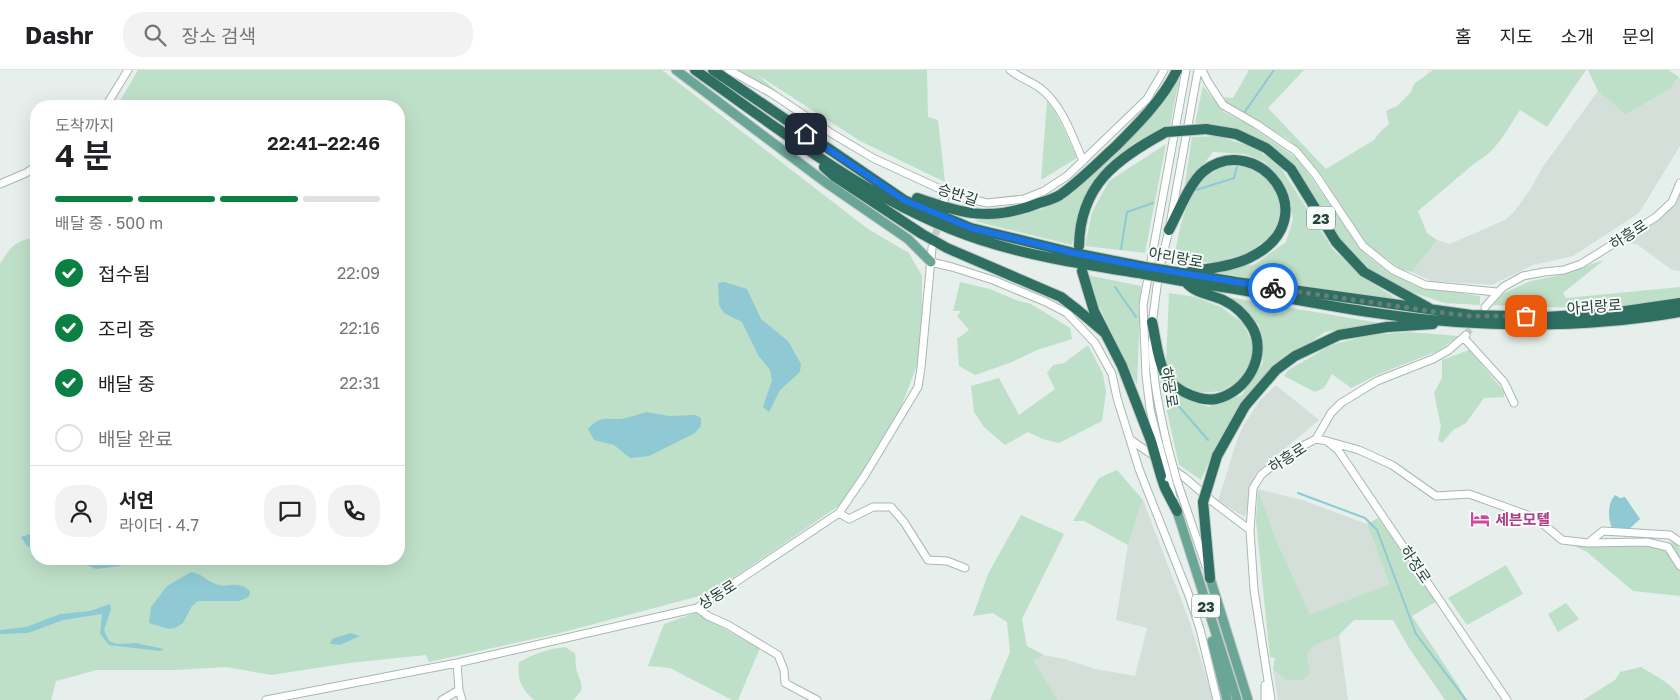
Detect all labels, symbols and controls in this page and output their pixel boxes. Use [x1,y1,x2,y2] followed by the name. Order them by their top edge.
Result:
[123,12,473,57] search box
[25,20,93,49] text: Dashr
[141,21,169,49] icon: search
[181,24,256,47] text: 장소 검색
[1455,25,1472,47] text: 홈
[1500,25,1533,47] text: 지도
[1561,25,1594,47] text: 소개
[1622,25,1655,47] text: 문의
[785,113,827,155] pin
[55,115,114,135] text: 도착까지
[792,120,820,148] icon: home
[267,131,380,154] text: 22:41–22:46
[55,136,113,174] text: 4 분
[936,179,980,209] street label: 승반길
[1307,206,1335,230] road number: 23
[55,213,163,233] text: 배달 중 · 500 m
[1606,215,1650,253] street label: 하흥로
[1147,243,1205,271] street label: 아리랑로
[55,259,83,287] icon: check
[98,262,150,285] text: 접수됨
[337,263,380,283] text: 22:09
[1248,263,1298,313] courier
[1259,274,1287,302] icon: bike
[1505,295,1547,337] pin
[1566,295,1622,317] street label: 아리랑로
[1512,302,1540,330] icon: bag
[55,314,83,342] icon: check
[98,317,155,340] text: 조리 중
[339,318,380,338] text: 22:16
[1158,365,1182,409] street label: 하공로
[55,369,83,397] icon: check
[98,372,155,395] text: 배달 중
[340,373,380,393] text: 22:31
[98,427,173,450] text: 배달 완료
[1265,438,1309,476] street label: 하흥로
[55,485,107,537] button: person
[264,485,316,537] button: chat
[328,485,380,537] button: phone
[119,488,154,511] text: 서연
[1469,508,1491,530] hotel icon: 세븐모텔
[1495,510,1550,528] place label: 세븐모텔
[119,515,199,535] text: 라이더 · 4.7
[1397,542,1435,586] street label: 하정로
[695,575,739,613] street label: 상동로
[1192,594,1220,618] road number: 23

